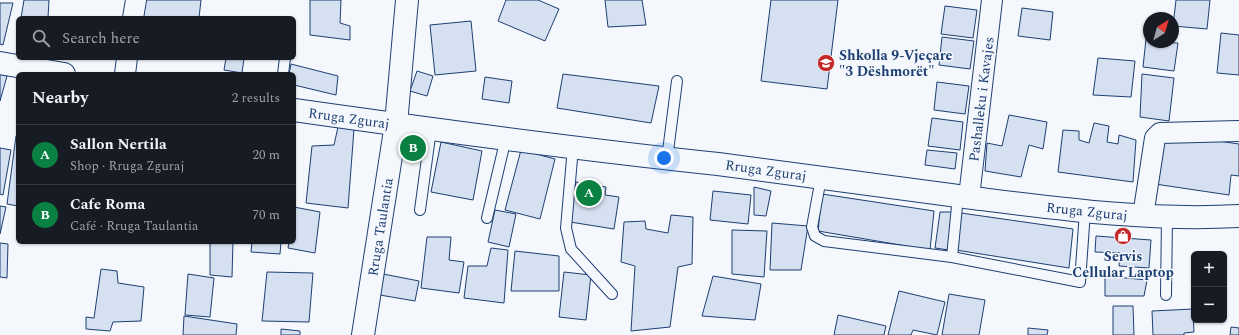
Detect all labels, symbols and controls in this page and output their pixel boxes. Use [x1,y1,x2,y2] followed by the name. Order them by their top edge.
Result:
[1143,12,1179,48] north arrow
[16,16,296,60] search box
[30,27,52,49] icon: search
[62,27,140,50] text: Search here
[963,35,1000,163] street label: Pashalleku i Kavajes
[839,45,953,82] place label: Shkolla 9-Vjeçare "3 Dëshmorët"
[816,53,836,73] school or university icon: Shkolla 9-Vjeçare "3 Dëshmorët"
[32,85,88,111] text: Nearby
[232,88,280,108] text: 2 results
[307,102,391,135] street label: Rruga Zguraj
[70,133,167,156] text: Sallon Nertila
[400,133,426,163] pin: B
[40,145,50,165] text: A
[253,145,280,165] text: 20 m
[654,148,674,168] your location
[724,154,808,187] street label: Rruga Zguraj
[70,156,185,176] text: Shop · Rruga Zguraj
[362,176,399,278] street label: Rruga Taulantia
[576,178,602,208] pin: A
[70,193,145,216] text: Cafe Roma
[1045,197,1129,226] street label: Rruga Zguraj
[40,205,50,225] text: B
[253,205,280,225] text: 70 m
[70,216,198,236] text: Café · Rruga Taulantia
[1113,226,1133,246] shop icon: Servis Cellular Laptop
[1072,246,1174,283] place label: Servis Cellular Laptop
[1191,251,1227,323] map controls
[1191,251,1227,287] button: +
[1191,287,1227,323] button: −

